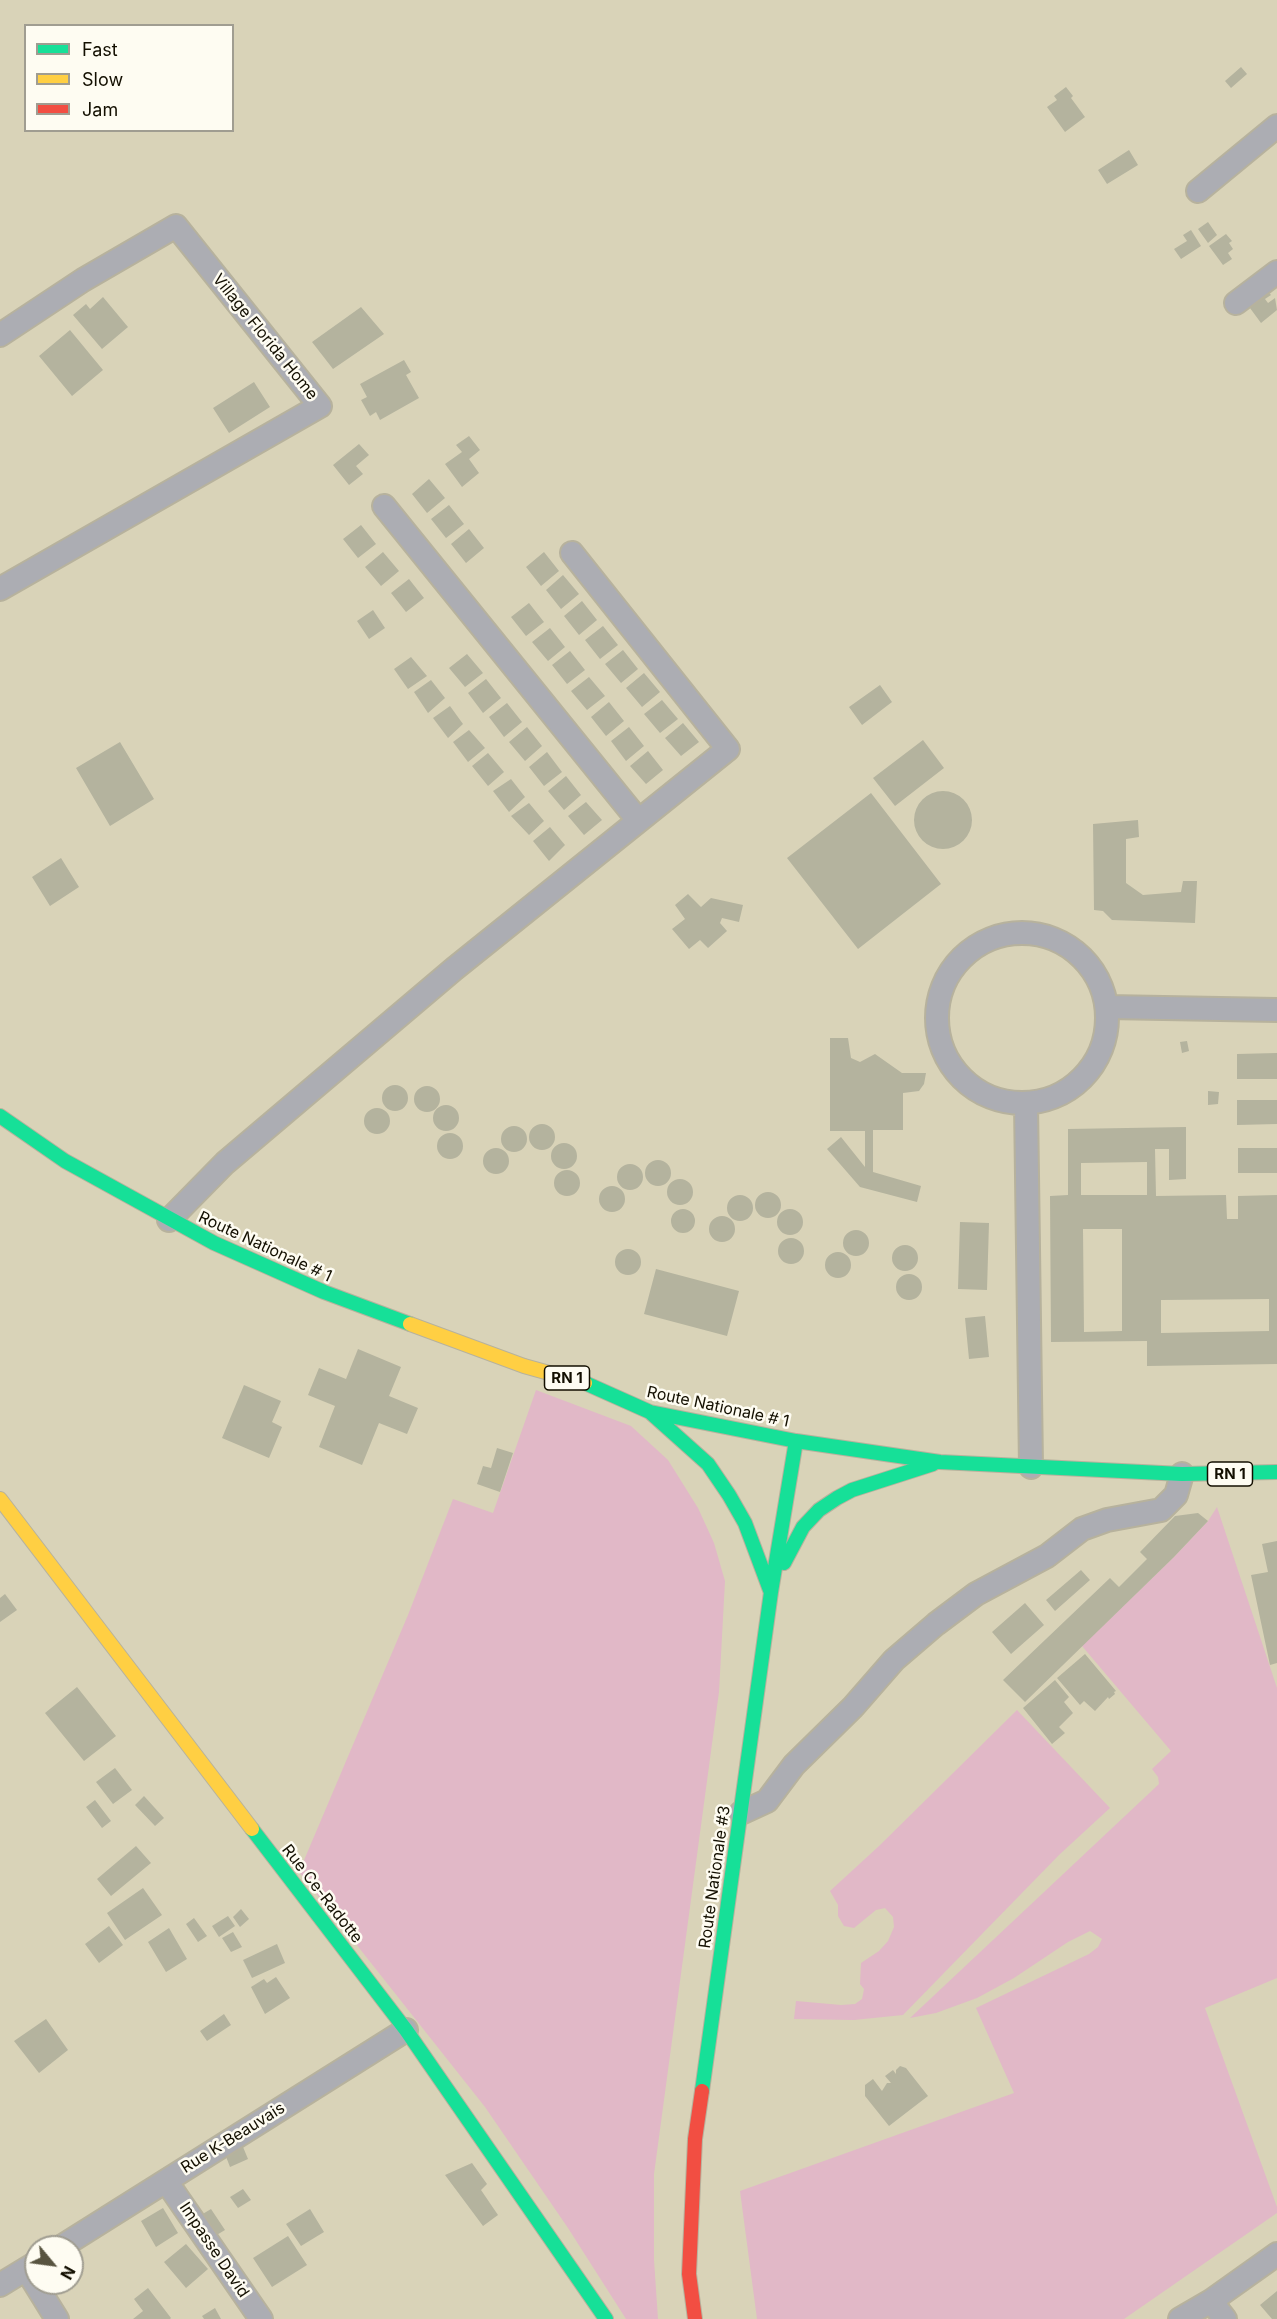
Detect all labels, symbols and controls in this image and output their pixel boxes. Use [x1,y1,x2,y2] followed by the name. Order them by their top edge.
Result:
[24,24,234,132] legend
[82,39,118,60] text: Fast
[82,69,123,90] text: Slow
[82,99,118,120] text: Jam
[208,270,322,404] street label: Village Florida Home
[195,1208,335,1286] street label: Route Nationale # 1
[544,1366,590,1390] road number: RN 1
[645,1383,791,1431] street label: Route Nationale # 1
[1208,1462,1252,1486] road number: RN 1
[695,1804,735,1950] street label: Route Nationale #3
[278,1841,366,1947] street label: Rue Ce-Radotte
[178,2098,288,2178] street label: Rue K-Beauvais
[175,2199,253,2301] street label: Impasse David
[24,2235,84,2295] north arrow
[56,2263,80,2283] text: N

